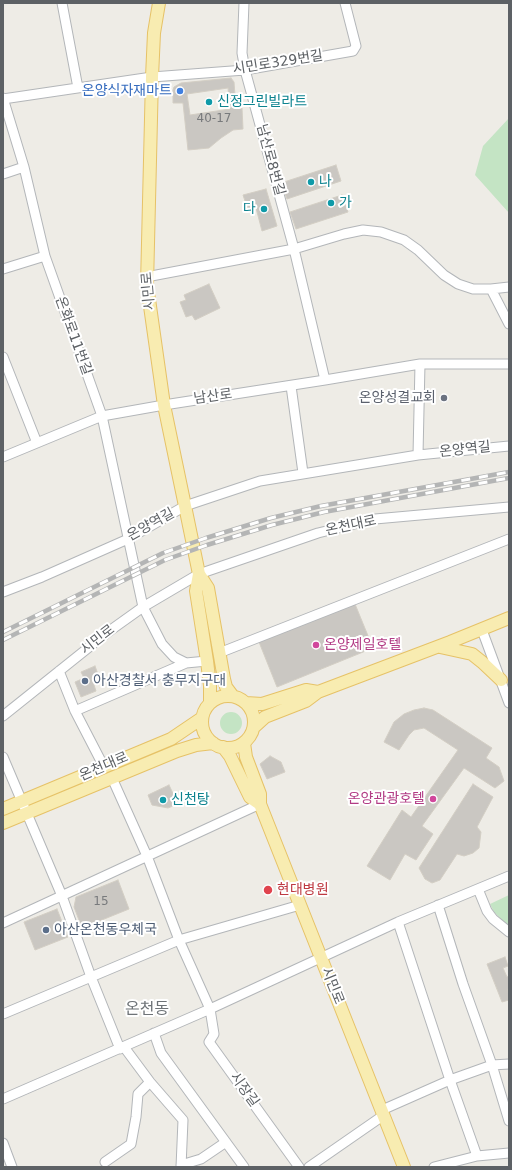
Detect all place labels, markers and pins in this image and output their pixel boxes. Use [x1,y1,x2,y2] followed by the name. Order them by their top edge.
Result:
[82,83,172,99] place label: 온양식자재마트
[175,86,185,96] marker: 온양식자재마트
[217,94,307,110] place label: 신정그린빌라트
[204,97,214,107] marker: 신정그린빌라트
[319,174,332,190] place label: 나
[306,177,316,187] marker: 나
[339,195,352,211] place label: 가
[326,198,336,208] marker: 가
[243,201,256,217] place label: 다
[259,204,269,214] marker: 다
[359,390,436,406] place label: 온양성결교회
[439,393,449,403] marker: 온양성결교회
[324,637,401,653] place label: 온양제일호텔
[311,640,321,650] marker: 온양제일호텔
[93,673,226,689] place label: 아산경찰서 충무지구대
[80,676,90,686] marker: 아산경찰서 충무지구대
[348,791,425,807] place label: 온양관광호텔
[171,792,210,808] place label: 신천탕
[428,794,438,804] marker: 온양관광호텔
[158,795,168,805] marker: 신천탕
[277,882,329,898] place label: 현대병원
[262,884,274,896] marker: 현대병원
[54,922,157,938] place label: 아산온천동우체국
[41,925,51,935] marker: 아산온천동우체국

